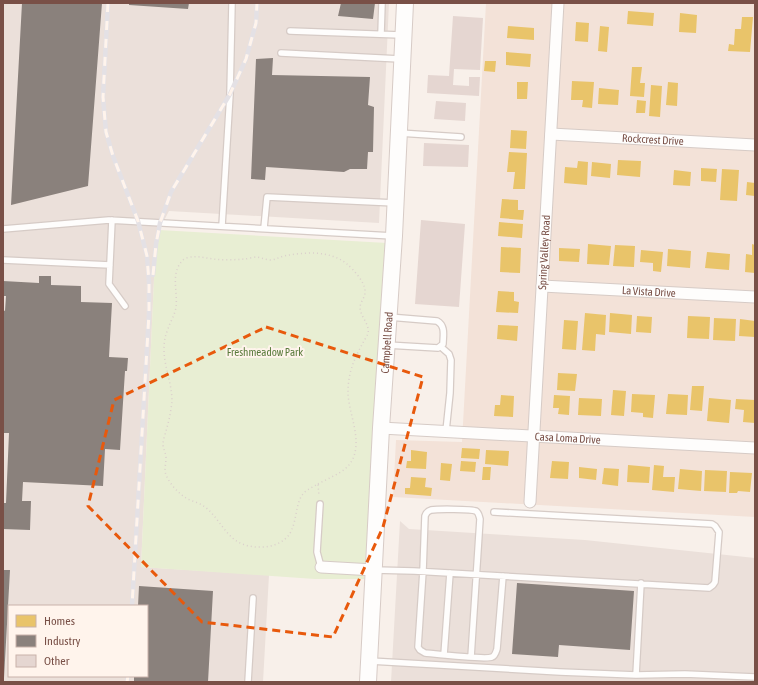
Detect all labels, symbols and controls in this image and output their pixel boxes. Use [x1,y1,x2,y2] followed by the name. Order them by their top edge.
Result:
[622,132,684,147] street label: Rockcrest Drive
[536,215,552,290] street label: Spring Valley Road
[622,284,676,299] street label: La Vista Drive
[379,311,395,374] street label: Campbell Road
[227,346,303,358] park label: Freshmeadow Park
[534,430,601,446] street label: Casa Loma Drive
[8,605,148,677] legend
[44,614,75,628] text: Homes
[44,634,81,648] text: Industry
[44,654,70,668] text: Other

